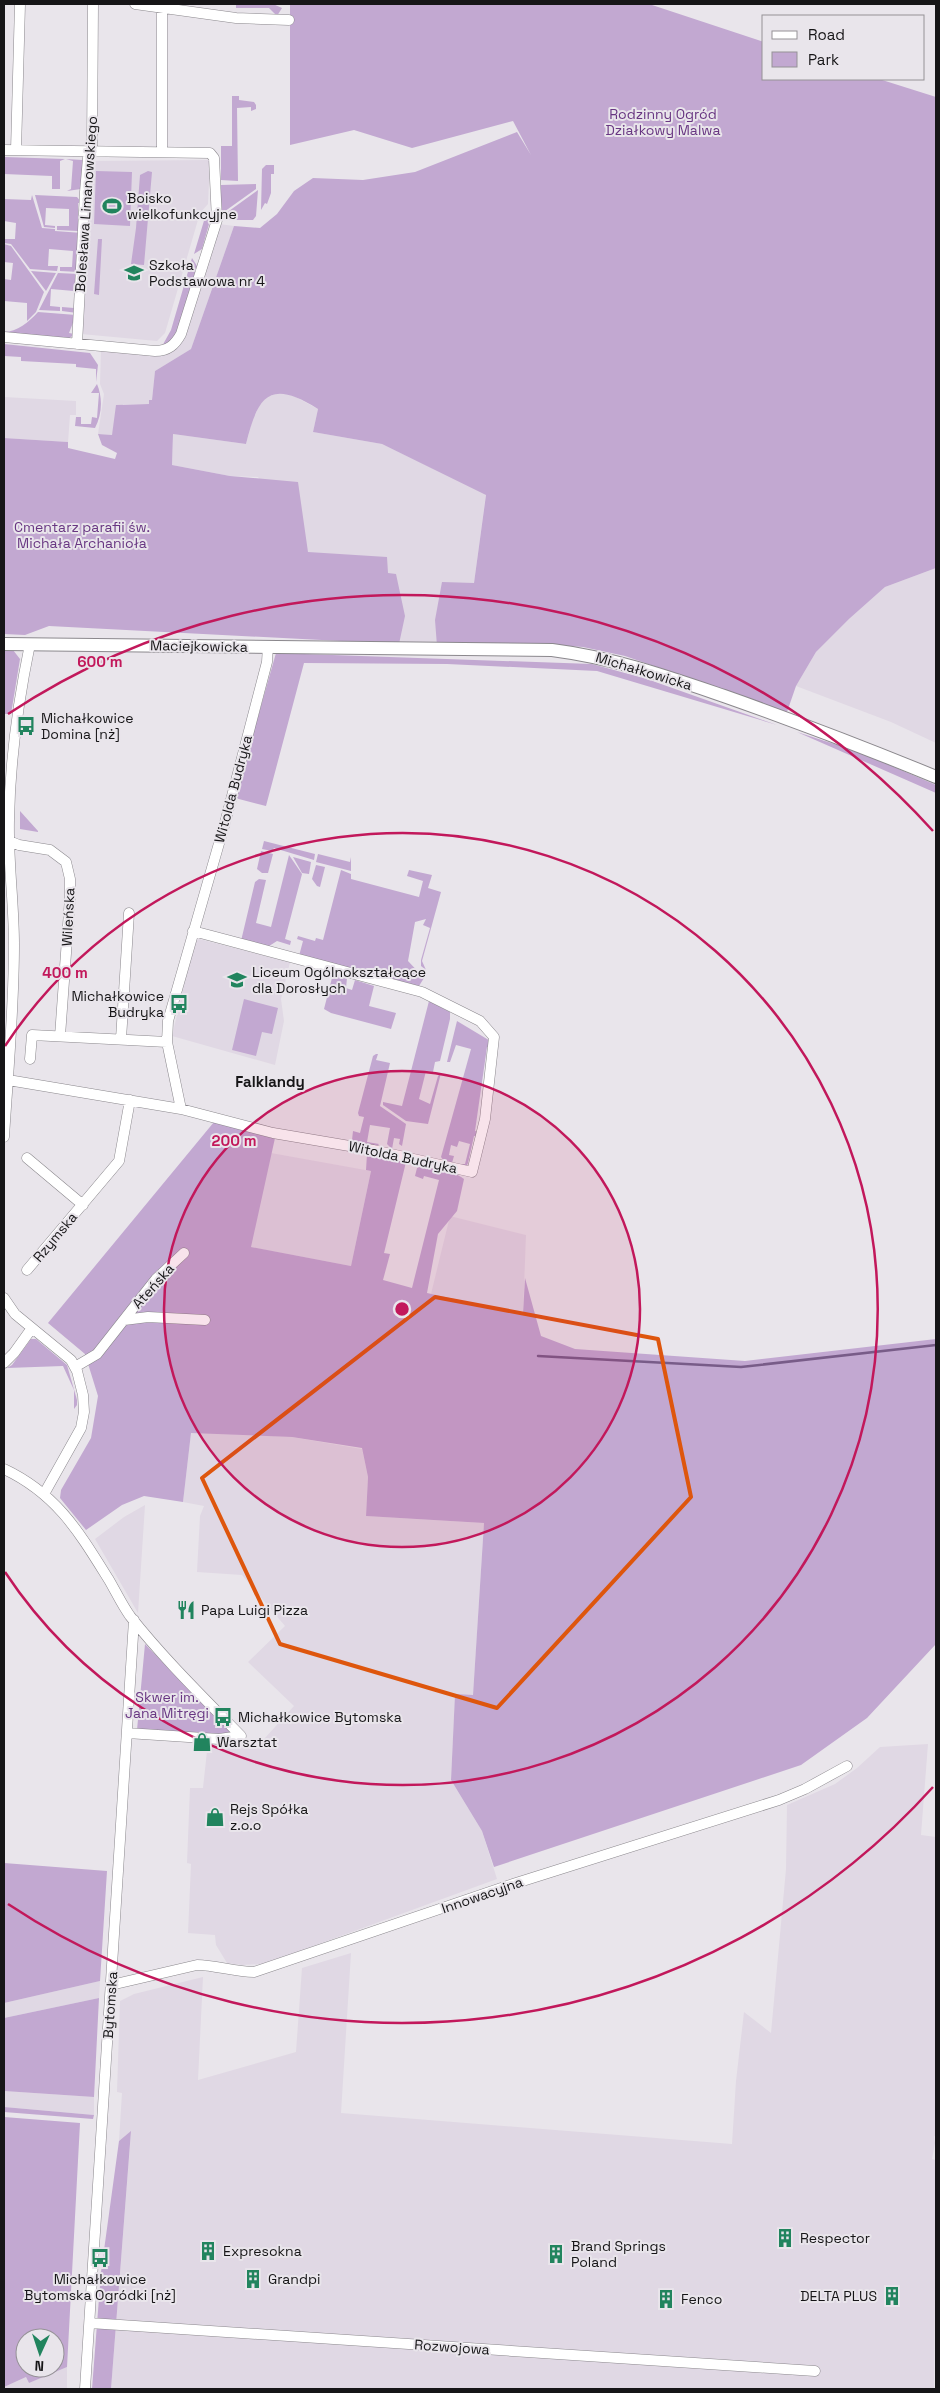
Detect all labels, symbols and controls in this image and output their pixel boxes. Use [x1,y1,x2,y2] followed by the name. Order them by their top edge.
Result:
[762,15,925,80] legend
[808,25,845,44] text: Road
[808,50,839,69] text: Park
[606,105,720,139] park label: Rodzinny Ogród Działkowy Malwa
[71,115,101,293] street label: Bolesława Limanowskiego
[127,189,237,223] place label: Boisko wielkofunkcyjne
[101,195,123,217] sports icon: Boisko wielkofunkcyjne
[149,256,265,290] place label: Szkoła Podstawowa nr 4
[123,262,145,284] school or university icon: Szkoła Podstawowa nr 4
[14,518,150,552] park label: Cmentarz parafii św. Michała Archanioła
[150,636,248,656] street label: Maciejkowicka
[594,648,694,694] street label: Michałkowicka
[77,652,123,671] text: 600 m
[41,709,134,743] place label: Michałkowice Domina [nż]
[15,715,37,737] bus stop icon: Michałkowice Domina [nż]
[210,733,256,845] street label: Witolda Budryka
[57,887,79,947] street label: Wileńska
[42,963,88,982] text: 400 m
[252,963,426,997] place label: Liceum Ogólnokształcące dla Dorosłych
[226,969,248,991] school or university icon: Liceum Ogólnokształcące dla Dorosłych
[71,987,164,1021] place label: Michałkowice Budryka
[168,993,190,1015] bus stop icon: Michałkowice Budryka
[235,1072,305,1091] district label: Falklandy
[212,1131,256,1150] text: 200 m
[347,1137,459,1177] street label: Witolda Budryka
[29,1208,81,1266] street label: Rzymska
[128,1260,178,1312] street label: Ateńska
[393,1300,411,1318] centre of rings
[175,1599,197,1621] restaurant icon: Papa Luigi Pizza
[201,1601,308,1619] place label: Papa Luigi Pizza
[125,1688,209,1722] park label: Skwer im. Jana Mitręgi
[212,1706,234,1728] bus stop icon: Michałkowice Bytomska
[238,1708,402,1726] place label: Michałkowice Bytomska
[191,1731,213,1753] shop icon: Warsztat
[217,1733,277,1751] place label: Warsztat
[230,1800,308,1834] place label: Rejs Spółka z.o.o
[204,1806,226,1828] shop icon: Rejs Spółka z.o.o
[439,1873,525,1917] street label: Innowacyjna
[99,1971,121,2039] street label: Bytomska
[774,2227,796,2249] building icon: Respector
[800,2229,870,2247] place label: Respector
[571,2237,666,2271] place label: Brand Springs Poland
[197,2240,219,2262] building icon: Expresokna
[223,2242,302,2260] place label: Expresokna
[545,2243,567,2265] building icon: Brand Springs Poland
[89,2247,111,2269] bus stop icon: Michałkowice Bytomska Ogródki [nż]
[242,2268,264,2290] building icon: Grandpi
[24,2270,176,2304] place label: Michałkowice Bytomska Ogródki [nż]
[268,2270,320,2288] place label: Grandpi
[881,2285,903,2307] building icon: DELTA PLUS
[800,2287,877,2305] place label: DELTA PLUS
[655,2288,677,2310] building icon: Fenco
[681,2290,722,2308] place label: Fenco
[15,2328,65,2378] north arrow
[414,2335,490,2359] street label: Rozwojowa
[34,2357,44,2375] text: N

